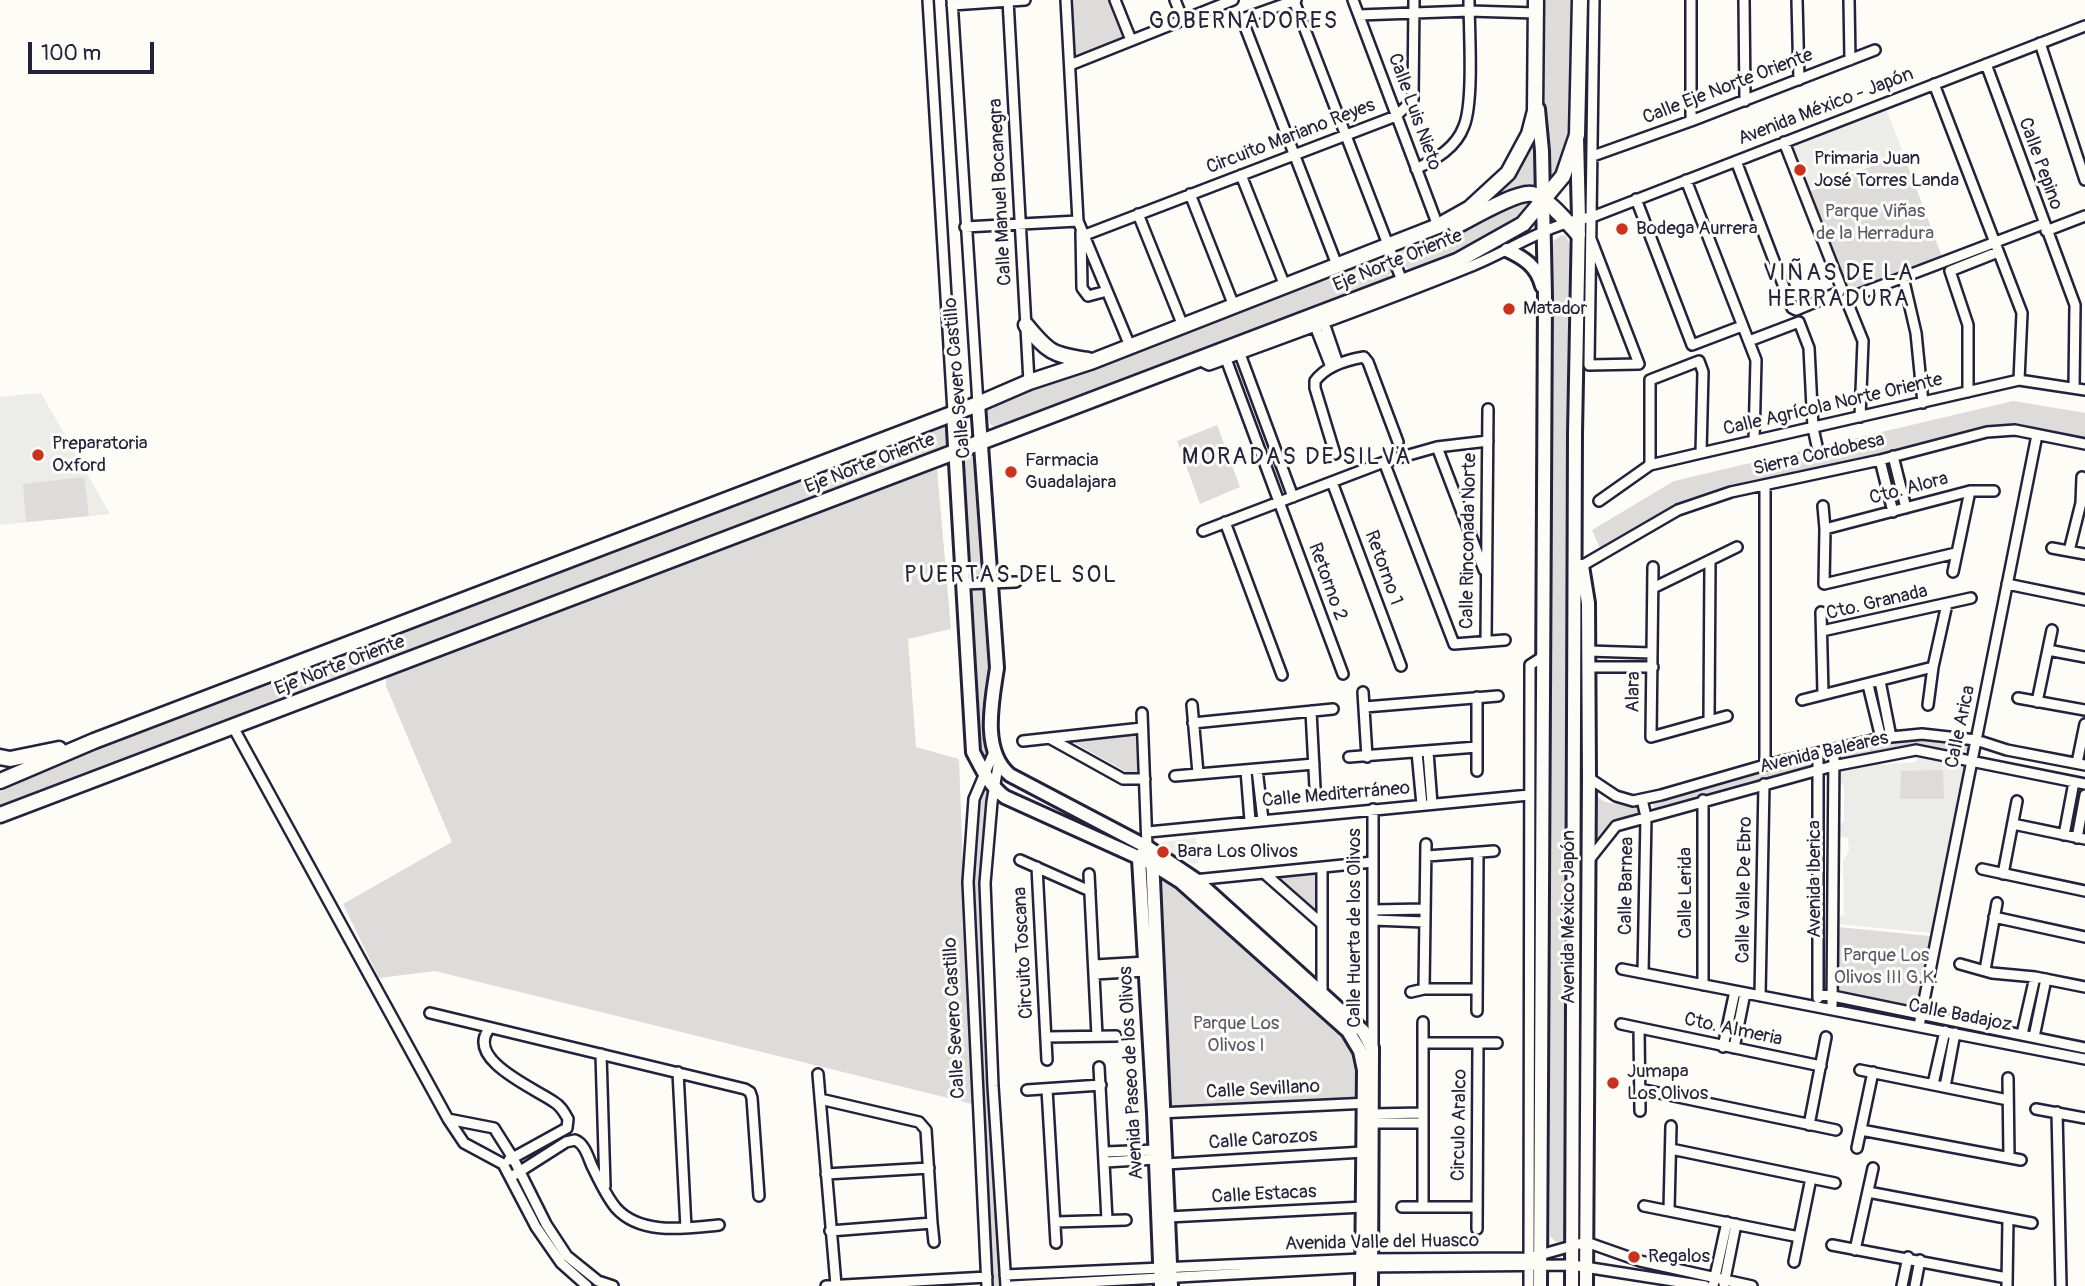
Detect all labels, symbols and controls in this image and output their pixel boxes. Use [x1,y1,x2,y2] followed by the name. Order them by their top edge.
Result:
[1150,8,1338,36] district label: GOBERNADORES
[32,28,158,72] scale bar
[41,40,101,67] text: 100 m
[1640,44,1816,130] street label: Calle Eje Norte Oriente
[1382,50,1446,174] street label: Calle Luis Nieto
[1735,63,1917,151] street label: Avenida México - Japón
[1203,94,1379,180] street label: Circuito Mariano Reyes
[985,98,1017,286] street label: Calle Manuel Bocanegra
[2013,115,2067,213] street label: Calle Pepino
[1814,148,1959,192] place label: Primaria Juan José Torres Landa
[1792,162,1808,178] marker: Primaria Juan José Torres Landa
[1816,201,1934,245] park label: Parque Viñas de la Herradura
[1636,218,1758,240] place label: Bodega Aurrera
[1614,221,1630,237] marker: Bodega Aurrera
[1330,225,1466,297] street label: Eje Norte Oriente
[1764,260,1914,314] district label: VIÑAS DE LA HERRADURA
[940,297,976,459] street label: Calle Severo Castillo
[1523,298,1587,320] place label: Matador
[1501,301,1517,317] marker: Matador
[1721,369,1945,441] street label: Calle Agrícola Norte Oriente
[802,429,938,499] street label: Eje Norte Oriente
[1751,429,1887,481] street label: Sierra Cordobesa
[52,433,148,477] place label: Preparatoria Oxford
[1184,444,1410,472] district label: MORADAS DE SILVA
[30,447,46,463] marker: Preparatoria Oxford
[1025,450,1116,494] place label: Farmacia Guadalajara
[1456,453,1482,629] street label: Calle Rinconada Norte
[1003,464,1019,480] marker: Farmacia Guadalajara
[1867,468,1951,510] street label: Cto. Alora
[1359,527,1407,609] street label: Retorno 1
[1302,540,1352,624] street label: Retorno 2
[906,562,1116,590] district label: PUERTAS DEL SOL
[1824,580,1930,626] street label: Cto. Granada
[272,631,408,701] street label: Eje Norte Oriente
[1622,671,1646,713] street label: Alara
[1941,684,1981,770] street label: Calle Arica
[1757,727,1891,779] street label: Avenida Baleares
[1261,777,1411,813] street label: Calle Mediterráneo
[1732,816,1758,964] street label: Calle Valle De Ebro
[1804,820,1826,938] street label: Avenida Iberica
[1344,828,1366,1028] street label: Calle Huerta de los Olivos
[1558,830,1580,1004] street label: Avenida México Japón
[1615,837,1639,935] street label: Calle Barnea
[1177,841,1298,863] place label: Bara Los Olivos
[1155,844,1171,860] marker: Bara Los Olivos
[1675,847,1697,939] street label: Calle Lerida
[1009,886,1039,1020] street label: Circuito Toscana
[939,937,971,1099] street label: Calle Severo Castillo
[1834,945,1938,989] park label: Parque Los Olivos III G.K.
[1115,966,1149,1180] street label: Avenida Paseo de los Olivos
[1906,995,2014,1037] street label: Calle Badajoz
[1682,1008,1784,1052] street label: Cto. Almeria
[1193,1013,1279,1057] park label: Parque Los Olivos I
[1627,1061,1708,1105] place label: Jumapa Los Olivos
[1448,1069,1472,1181] street label: Circulo Aralco
[1605,1075,1621,1091] marker: Jumapa Los Olivos
[1205,1076,1321,1104] street label: Calle Sevillano
[1208,1125,1318,1155] street label: Calle Carozos
[1211,1181,1317,1209] street label: Calle Estacas
[1285,1230,1479,1256] street label: Avenida Valle del Huasco
[1648,1246,1710,1268] place label: Regalos
[1626,1249,1642,1265] marker: Regalos

